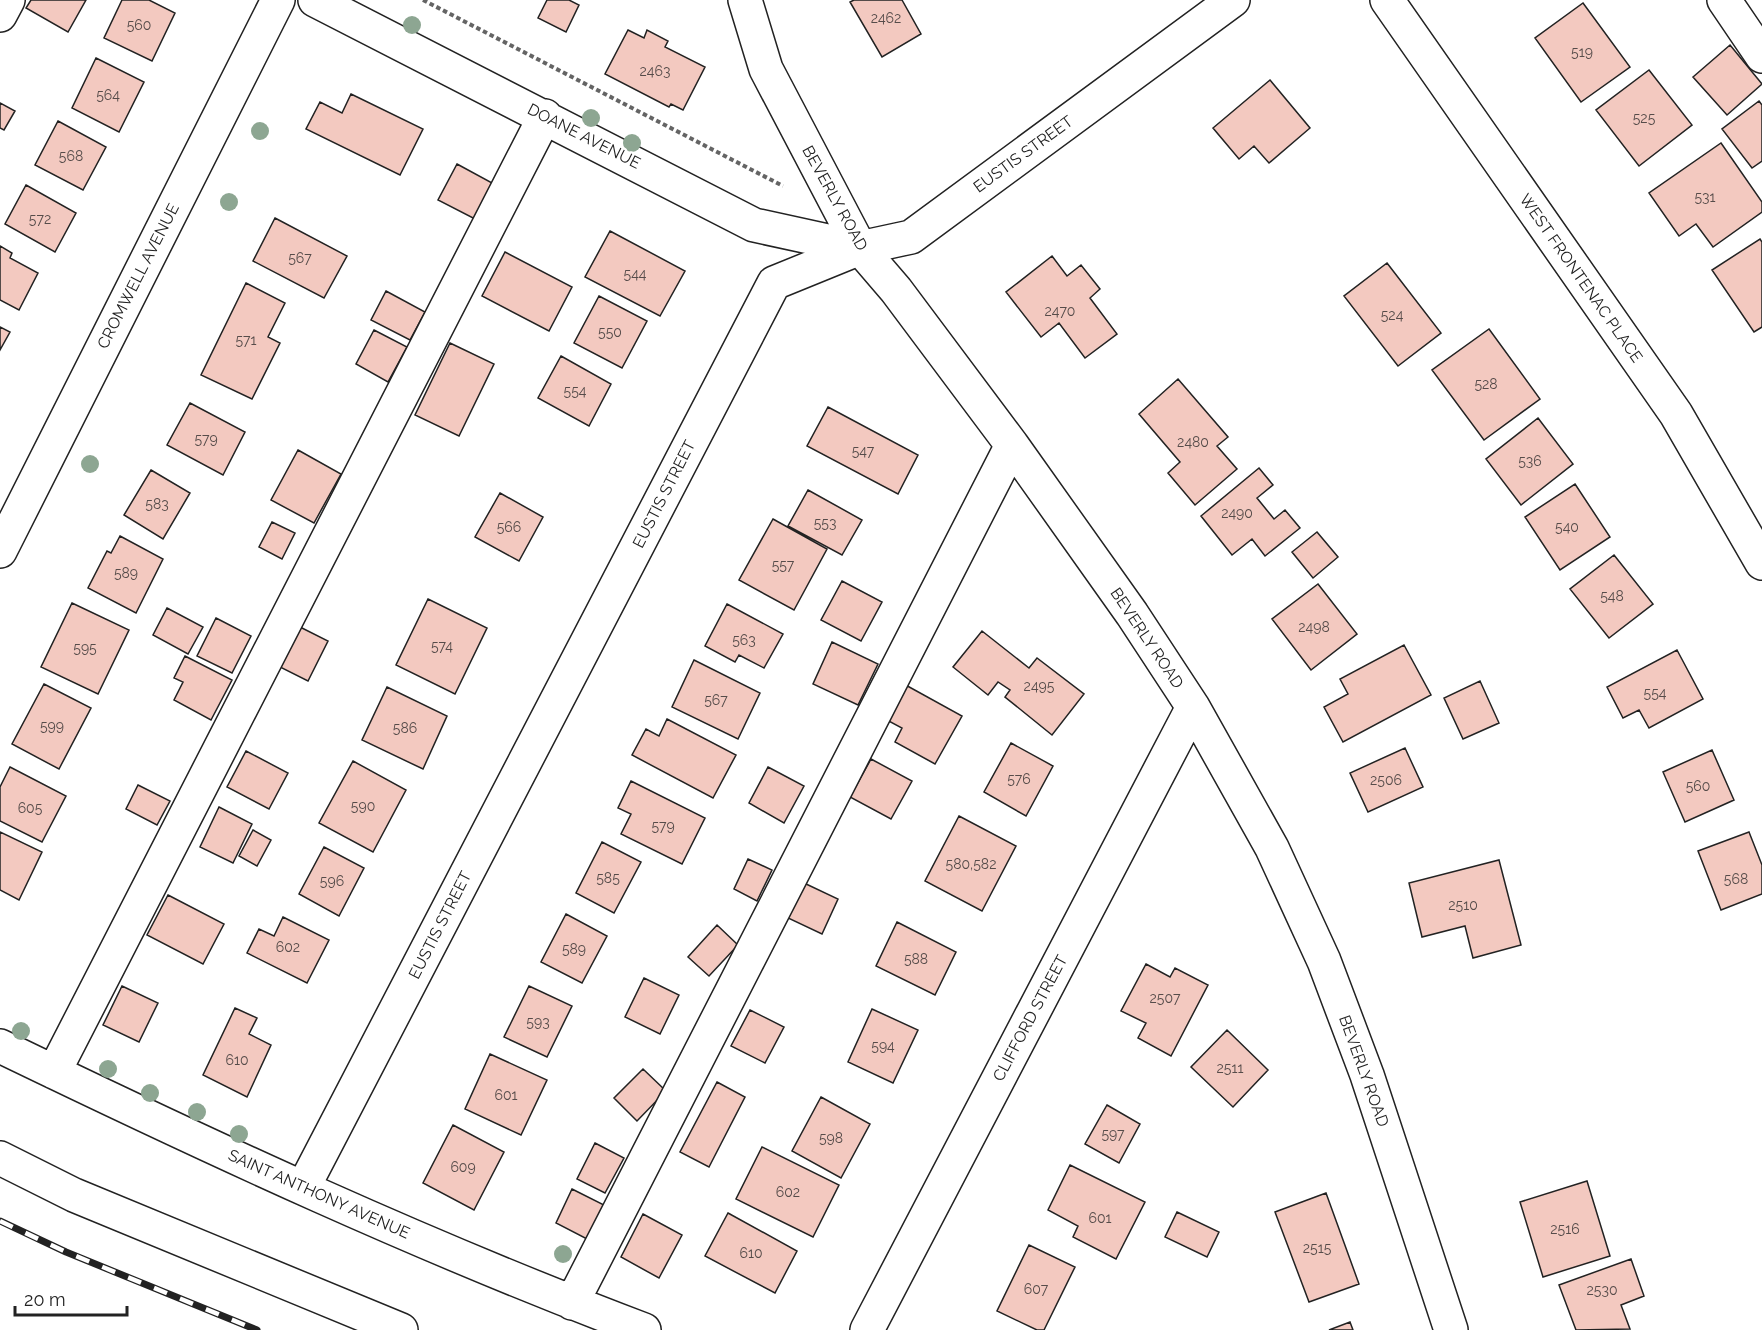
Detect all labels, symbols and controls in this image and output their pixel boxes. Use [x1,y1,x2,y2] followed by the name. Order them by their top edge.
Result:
[871,10,901,26] house number: 2462
[127,17,151,33] house number: 560
[1571,44,1593,60] house number: 519
[640,63,670,79] house number: 2463
[96,87,120,103] house number: 564
[524,99,644,173] street label: DOANE AVENUE
[1633,110,1656,126] house number: 525
[970,111,1077,196] street label: EUSTIS STREET
[798,142,872,254] street label: BEVERLY ROAD
[59,148,83,164] house number: 568
[1694,189,1716,205] house number: 531
[1515,190,1647,366] street label: WEST FRONTENAC PLACE
[93,200,183,352] street label: CROMWELL AVENUE
[29,211,51,227] house number: 572
[288,250,312,266] house number: 567
[624,266,647,282] house number: 544
[1045,303,1075,319] house number: 2470
[1381,307,1404,323] house number: 524
[598,324,622,340] house number: 550
[235,332,257,348] house number: 571
[1474,376,1498,392] house number: 528
[564,383,587,399] house number: 554
[194,431,218,447] house number: 579
[1177,434,1209,450] house number: 2480
[629,437,699,551] street label: EUSTIS STREET
[852,443,875,459] house number: 547
[1518,453,1542,469] house number: 536
[145,496,169,512] house number: 583
[1221,505,1253,521] house number: 2490
[814,515,836,531] house number: 553
[497,519,521,535] house number: 566
[1555,519,1579,535] house number: 540
[772,557,795,573] house number: 557
[114,565,138,581] house number: 589
[1106,584,1188,692] street label: BEVERLY ROAD
[1600,588,1624,604] house number: 548
[1298,619,1330,635] house number: 2498
[732,632,756,648] house number: 563
[431,638,453,654] house number: 574
[73,640,97,656] house number: 595
[1024,678,1055,694] house number: 2495
[1644,685,1667,701] house number: 554
[704,692,728,708] house number: 567
[40,718,64,734] house number: 599
[393,720,417,736] house number: 586
[1007,771,1031,787] house number: 576
[1370,772,1402,788] house number: 2506
[1686,778,1710,794] house number: 560
[351,798,375,814] house number: 590
[18,800,43,816] house number: 605
[651,818,675,834] house number: 579
[946,856,996,872] house number: 580,582
[405,868,475,982] street label: EUSTIS STREET
[596,870,620,886] house number: 585
[1724,871,1748,887] house number: 568
[320,873,344,889] house number: 596
[1448,897,1478,913] house number: 2510
[276,939,300,955] house number: 602
[562,941,586,957] house number: 589
[904,951,928,967] house number: 588
[989,952,1071,1084] street label: CLIFFORD STREET
[1150,990,1181,1006] house number: 2507
[1335,1013,1393,1129] street label: BEVERLY ROAD
[526,1014,550,1030] house number: 593
[871,1038,895,1054] house number: 594
[225,1052,249,1068] house number: 610
[1217,1060,1243,1076] house number: 2511
[494,1087,518,1103] house number: 601
[1101,1126,1125,1142] house number: 597
[819,1130,843,1146] house number: 598
[225,1145,413,1243] street label: SAINT ANTHONY AVENUE
[450,1159,476,1175] house number: 609
[776,1184,800,1200] house number: 602
[1088,1210,1112,1226] house number: 601
[1550,1221,1580,1237] house number: 2516
[1303,1240,1332,1256] house number: 2515
[739,1245,763,1261] house number: 610
[15,1279,128,1317] scale bar
[1024,1281,1049,1297] house number: 607
[1587,1282,1617,1298] house number: 2530
[24,1289,66,1310] text: 20 m

